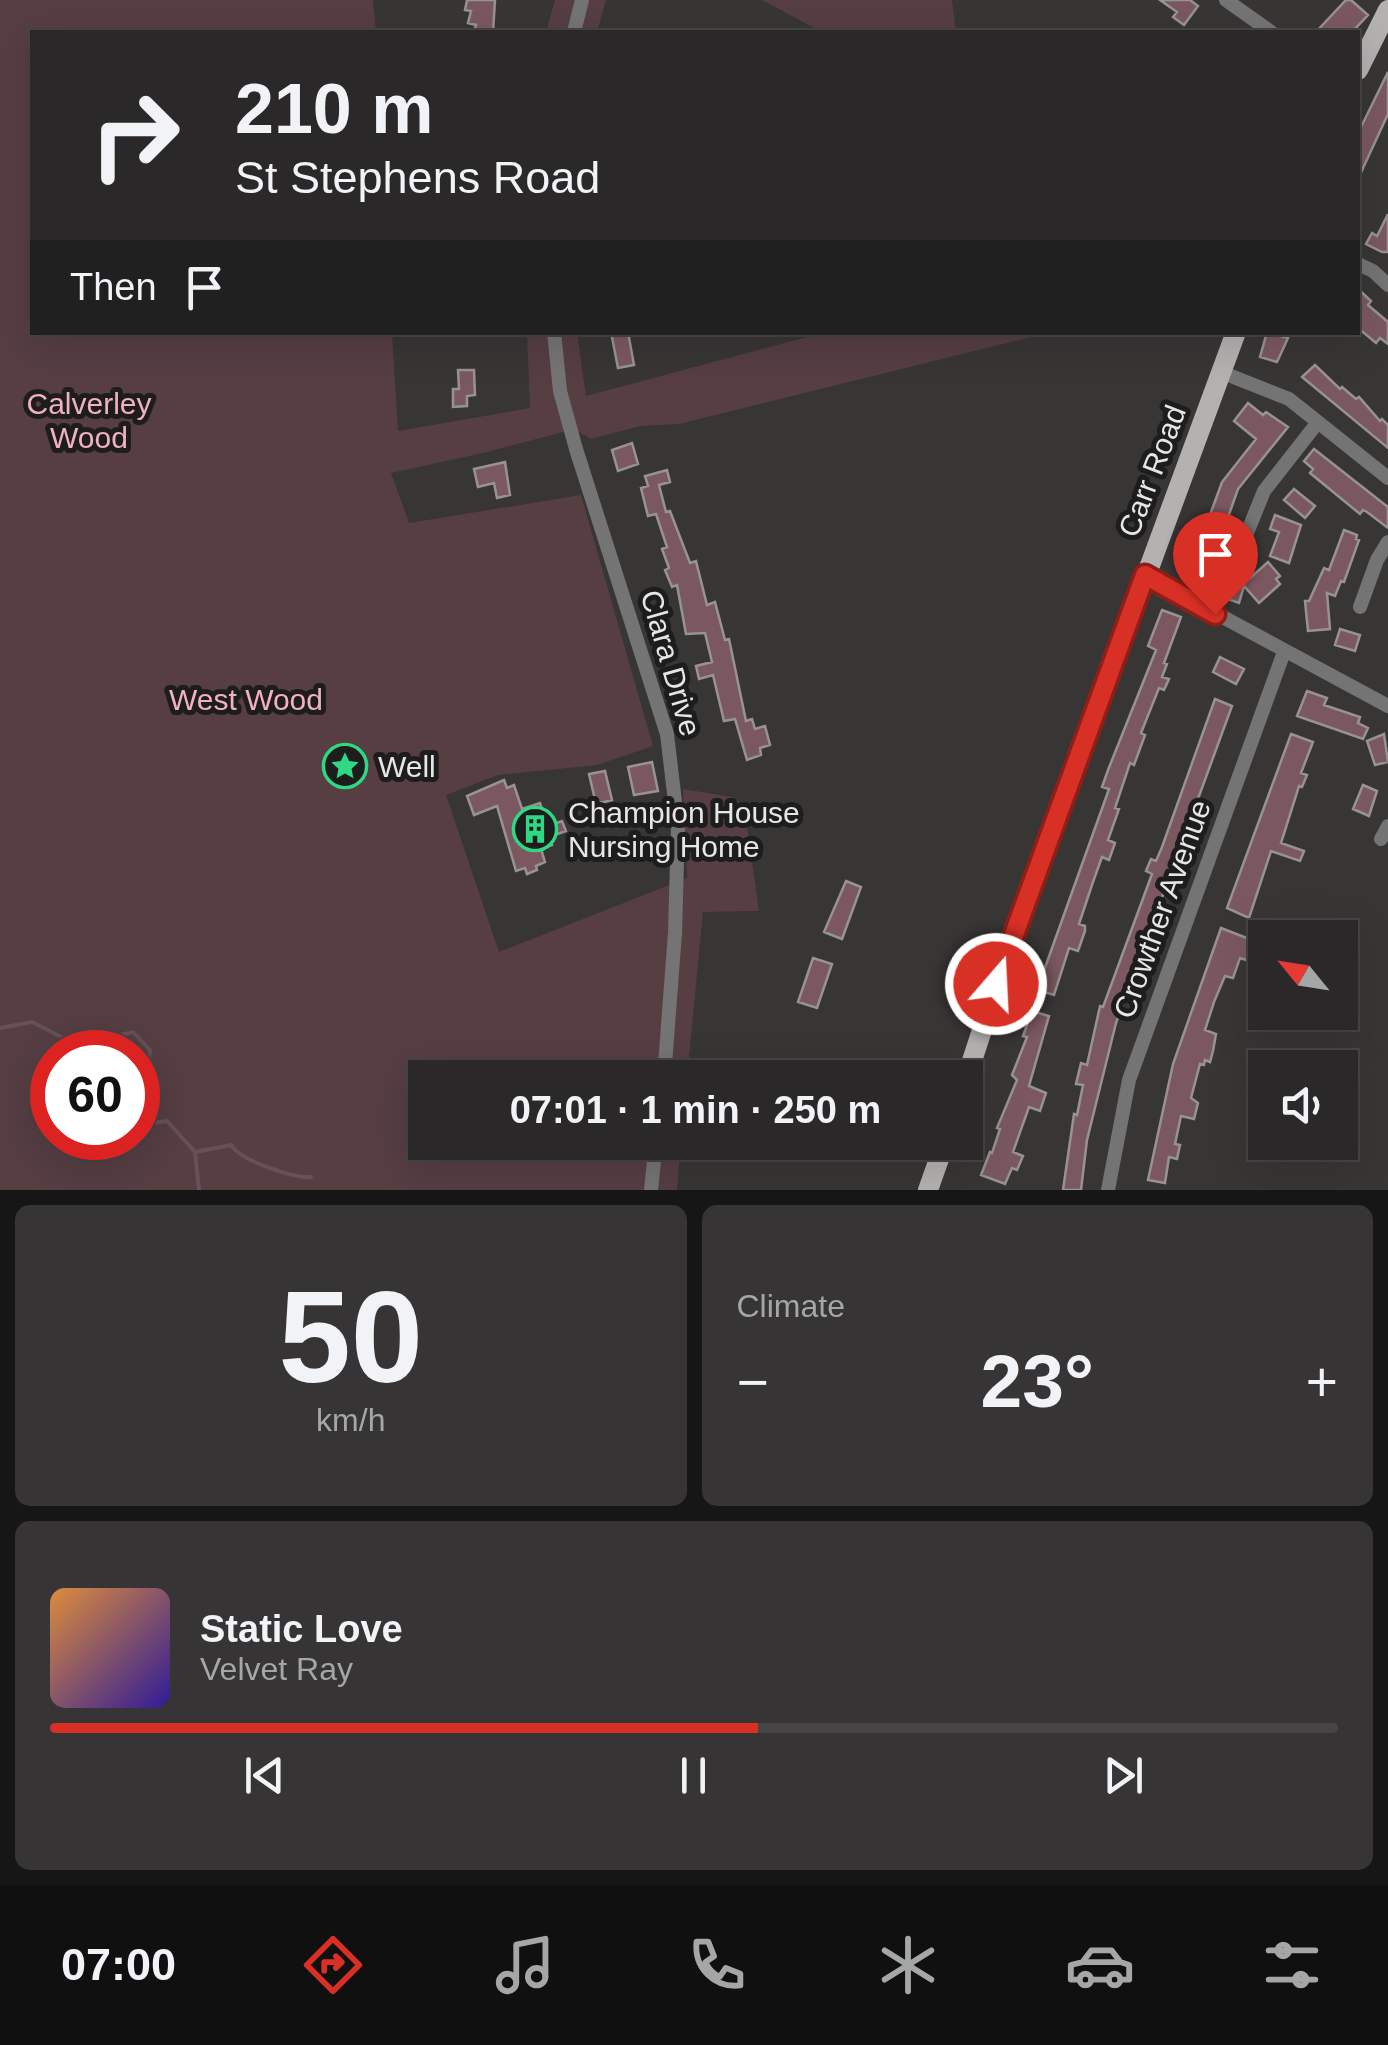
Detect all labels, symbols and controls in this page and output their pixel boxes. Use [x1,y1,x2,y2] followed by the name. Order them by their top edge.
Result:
[70,70,200,200] icon: right
[235,70,433,148] text: 210 m
[235,152,600,203] text: St Stephens Road
[177,260,232,315] icon: arrive
[70,266,157,308] text: Then
[26,387,152,454] park label: Calverley Wood
[1112,400,1192,542] street label: Carr Road
[1173,512,1258,615] pin
[1188,527,1243,582] icon: arrive
[634,586,708,740] street label: Clara Drive
[169,683,323,716] park label: West Wood
[322,743,368,789] place icon: Well
[378,750,436,783] place label: Well
[1107,795,1217,1023] street label: Crowther Avenue
[568,796,800,863] place label: Champion House Nursing Home
[512,806,558,852] building icon: Champion House Nursing Home
[1248,920,1358,1030] north arrow
[1248,920,1358,1160] map controls
[944,932,1048,1036] position arrow
[30,1030,160,1160] speed limit sign: 60
[1248,1050,1358,1160] button: sound
[510,1089,881,1131] text: 07:01 · 1 min · 250 m
[278,1264,423,1410] text: 50
[737,1288,845,1324] text: Climate
[981,1339,1094,1423] text: 23°
[737,1351,769,1413] text: −
[1306,1351,1338,1413] text: +
[316,1402,385,1438] text: km/h
[200,1608,403,1650] text: Static Love
[200,1651,353,1687] text: Velvet Ray
[237,1748,292,1803] icon: previous
[666,1748,721,1803] icon: pause
[1096,1748,1151,1803] icon: next
[298,1930,368,2000] icon: directions
[490,1930,560,2000] icon: music
[682,1930,752,2000] icon: phone
[873,1930,943,2000] icon: climate
[1065,1930,1135,2000] icon: car
[1257,1930,1327,2000] icon: filters
[61,1939,176,1990] text: 07:00

